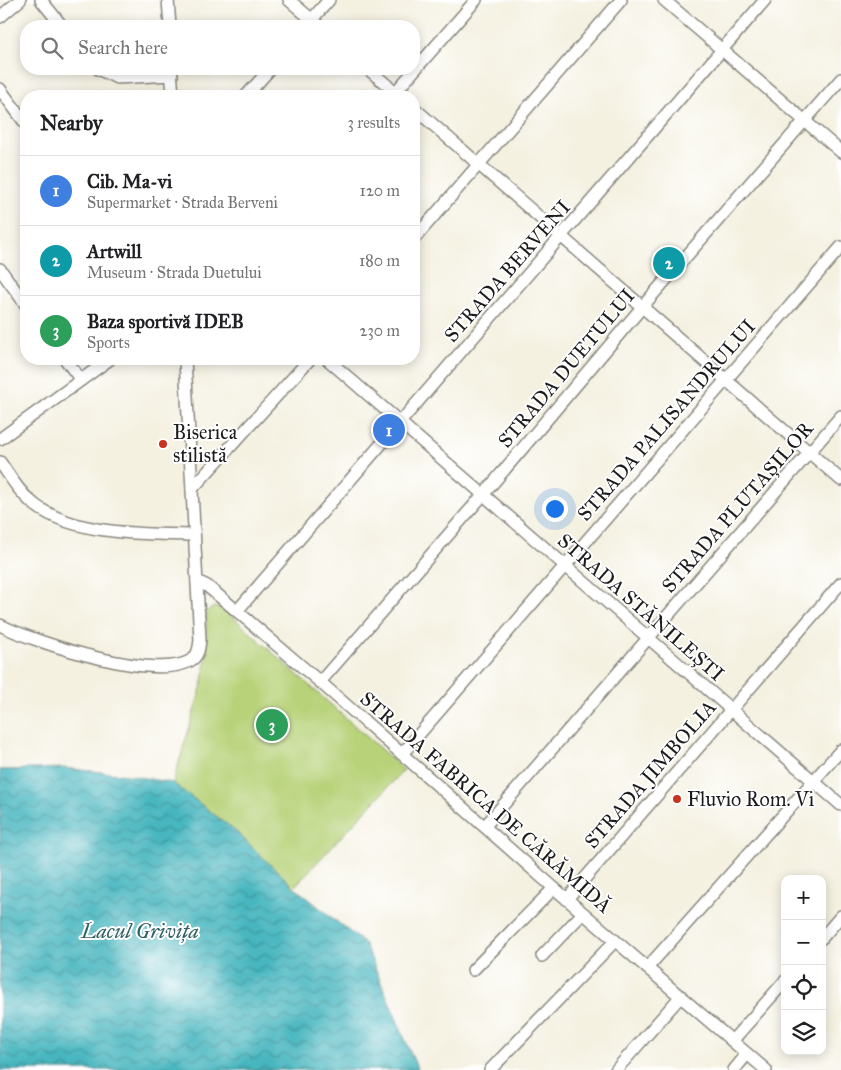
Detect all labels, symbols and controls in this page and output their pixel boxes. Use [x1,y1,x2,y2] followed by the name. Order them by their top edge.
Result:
[20,20,420,75] search box
[38,34,66,62] icon: search
[78,36,168,59] text: Search here
[40,110,103,136] text: Nearby
[347,113,400,132] text: 3 results
[87,170,172,193] text: Cib. Ma-vi
[53,181,59,200] text: 1
[360,181,400,200] text: 120 m
[87,193,278,212] text: Supermarket · Strada Berveni
[439,195,575,347] street label: STRADA BERVENI
[87,240,142,263] text: Artwill
[653,244,685,282] pin: 2
[52,251,60,270] text: 2
[359,251,400,270] text: 180 m
[87,263,262,282] text: Museum · Strada Duetului
[493,284,639,452] street label: STRADA DUETULUI
[87,310,244,333] text: Baza sportivă IDEB
[572,314,760,526] street label: STRADA PALISANDRULUI
[53,321,59,340] text: 3
[360,321,400,340] text: 230 m
[87,333,130,352] text: Sports
[373,411,405,449] pin: 1
[656,416,818,597] street label: STRADA PLUTAȘILOR
[173,420,238,467] place label: Biserica stilistă
[157,438,169,450] marker: Biserica stilistă
[542,496,568,522] your location
[553,528,729,686] street label: STRADA STĂNILEȘTI
[355,686,617,918] street label: STRADA FABRICA DE CĂRĂMIDĂ
[579,695,722,854] street label: STRADA JIMBOLIA
[256,706,288,744] pin: 3
[687,787,815,811] place label: Fluvio Rom. Vi
[671,793,683,805] marker: Fluvio Rom. Vi
[781,875,826,1055] map controls
[781,875,826,920] button: +
[80,918,199,944] water label: Lacul Grivița
[781,920,826,965] button: −
[781,965,826,1010] button: locate
[781,1010,826,1055] button: layers

